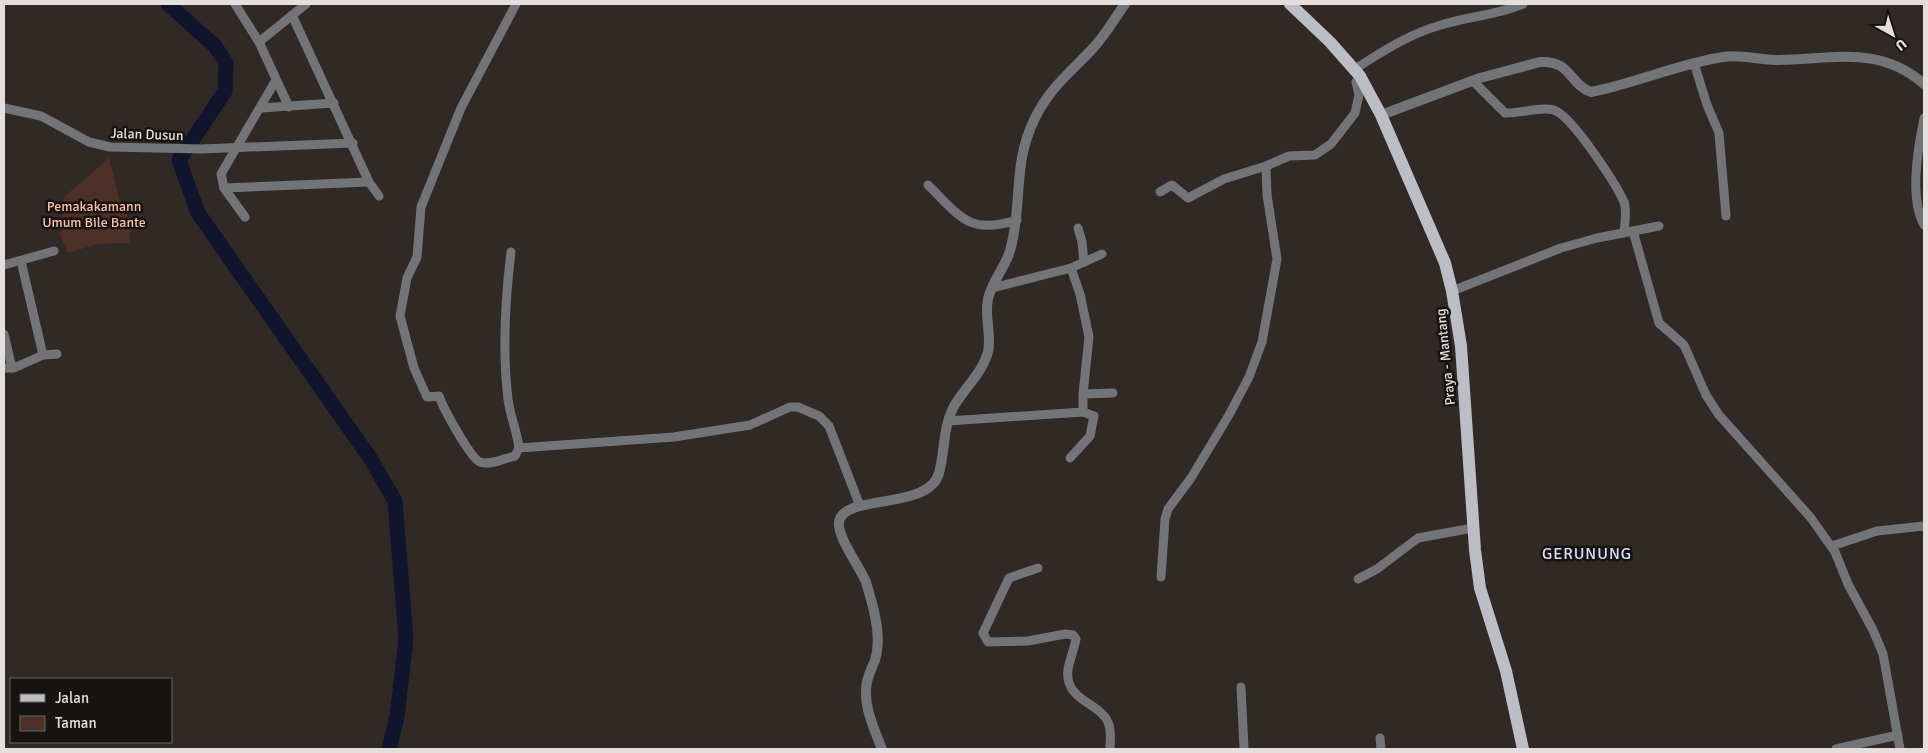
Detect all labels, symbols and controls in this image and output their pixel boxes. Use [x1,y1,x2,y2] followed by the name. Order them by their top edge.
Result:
[1868,10,1918,60] north arrow
[1892,35,1910,54] text: U
[110,125,184,144] street label: Jalan Dusun
[42,198,146,231] park label: Pemakakamann Umum Bile Bante
[1432,308,1459,406] street label: Praya - Mantang
[1542,544,1632,564] district label: GERUNUNG
[10,678,172,743] legend
[55,689,89,707] text: Jalan
[55,714,97,732] text: Taman

